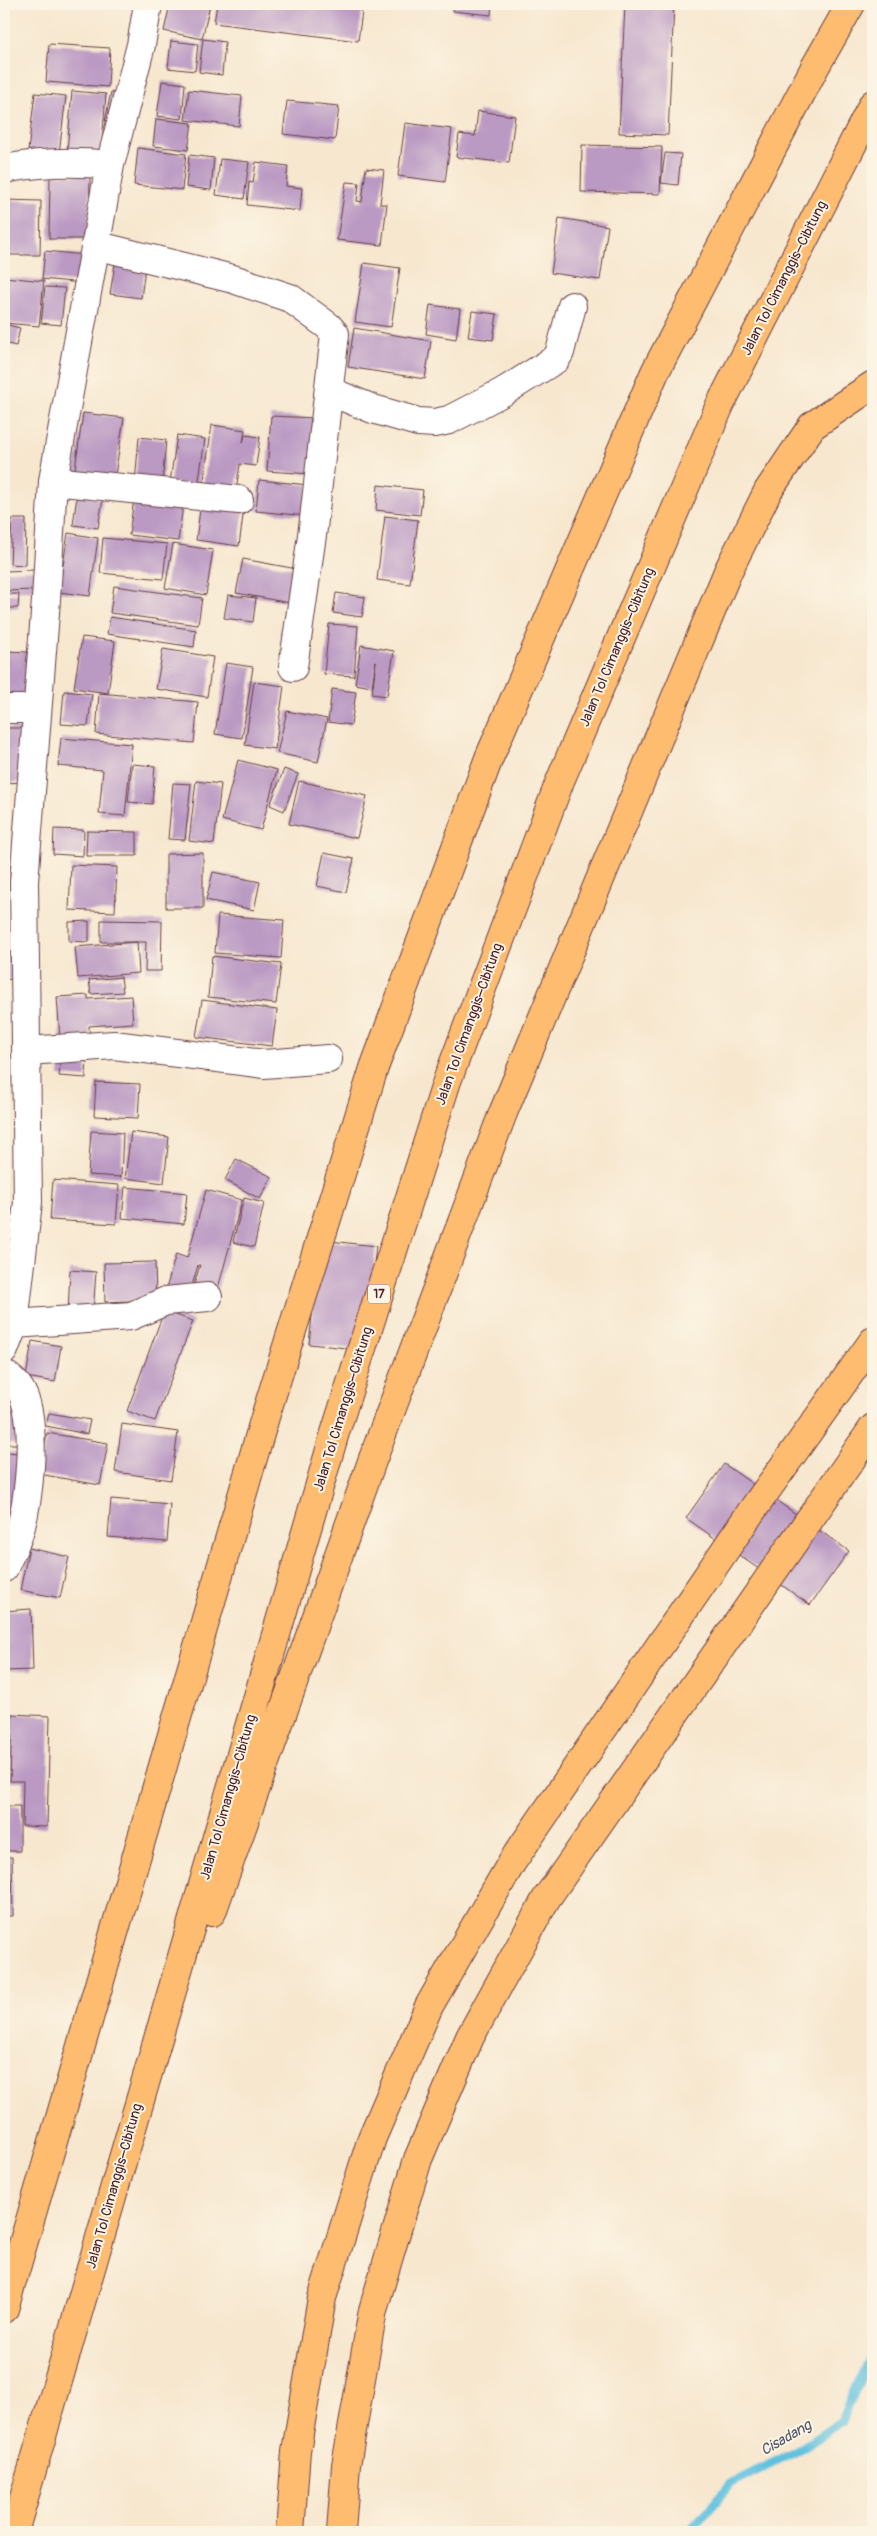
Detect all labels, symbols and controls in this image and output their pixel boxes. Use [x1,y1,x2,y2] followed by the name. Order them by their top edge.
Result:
[738,198,830,358] street label: Jalan Tol Cimanggis–Cibitung
[576,565,658,729] street label: Jalan Tol Cimanggis–Cibitung
[432,941,506,1107] street label: Jalan Tol Cimanggis–Cibitung
[368,1285,390,1304] road number: 17
[310,1325,376,1493] street label: Jalan Tol Cimanggis–Cibitung
[196,1712,260,1882] street label: Jalan Tol Cimanggis–Cibitung
[82,2101,146,2271] street label: Jalan Tol Cimanggis–Cibitung
[757,2415,816,2460] water label: Cisadang

